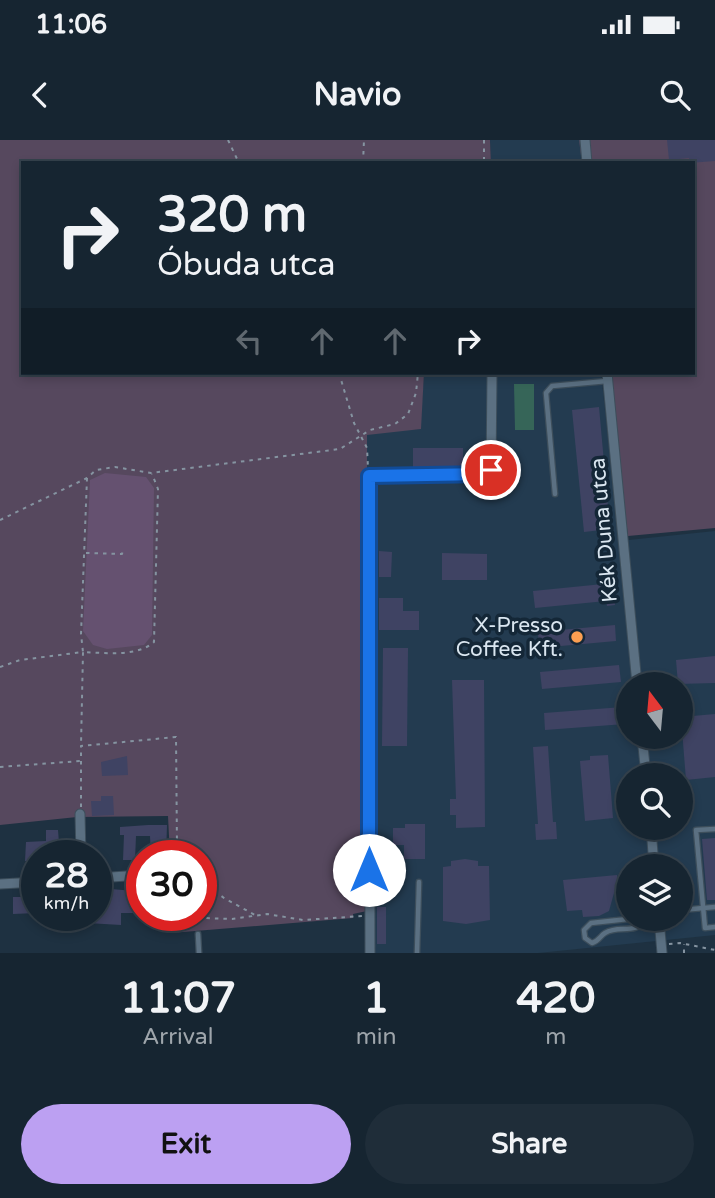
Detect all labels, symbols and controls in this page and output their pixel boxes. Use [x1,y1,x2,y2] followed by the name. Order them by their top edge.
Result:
[35,9,107,40] text: 11:06
[21,76,59,114] icon: back
[314,76,401,114] text: Navio
[656,76,694,114] icon: search
[157,186,307,245] text: 320 m
[42,189,133,280] icon: right
[157,246,335,284] text: Óbuda utca
[230,322,268,360] icon: left
[303,322,341,360] icon: ahead
[376,322,414,360] icon: ahead
[449,322,487,360] icon: right
[461,440,521,500] pin
[472,451,510,489] icon: arrive
[585,457,623,603] street label: Kék Duna utca
[456,613,563,662] place label: X-Presso Coffee Kft.
[569,629,585,645] marker: X-Presso Coffee Kft.
[616,672,693,749] north arrow
[616,672,693,931] map controls
[616,763,693,840] button: search
[332,833,406,907] position arrow
[126,840,217,931] speed limit sign: 30
[616,854,693,931] button: layers
[45,855,88,897] text: 28
[44,892,89,914] text: km/h
[120,973,236,1024] text: 11:07
[363,973,389,1024] text: 1
[516,973,595,1024] text: 420
[142,1023,213,1051] text: Arrival
[356,1023,397,1051] text: min
[545,1023,566,1051] text: m
[21,1104,351,1184] button: Exit
[365,1104,694,1184] button: Share

